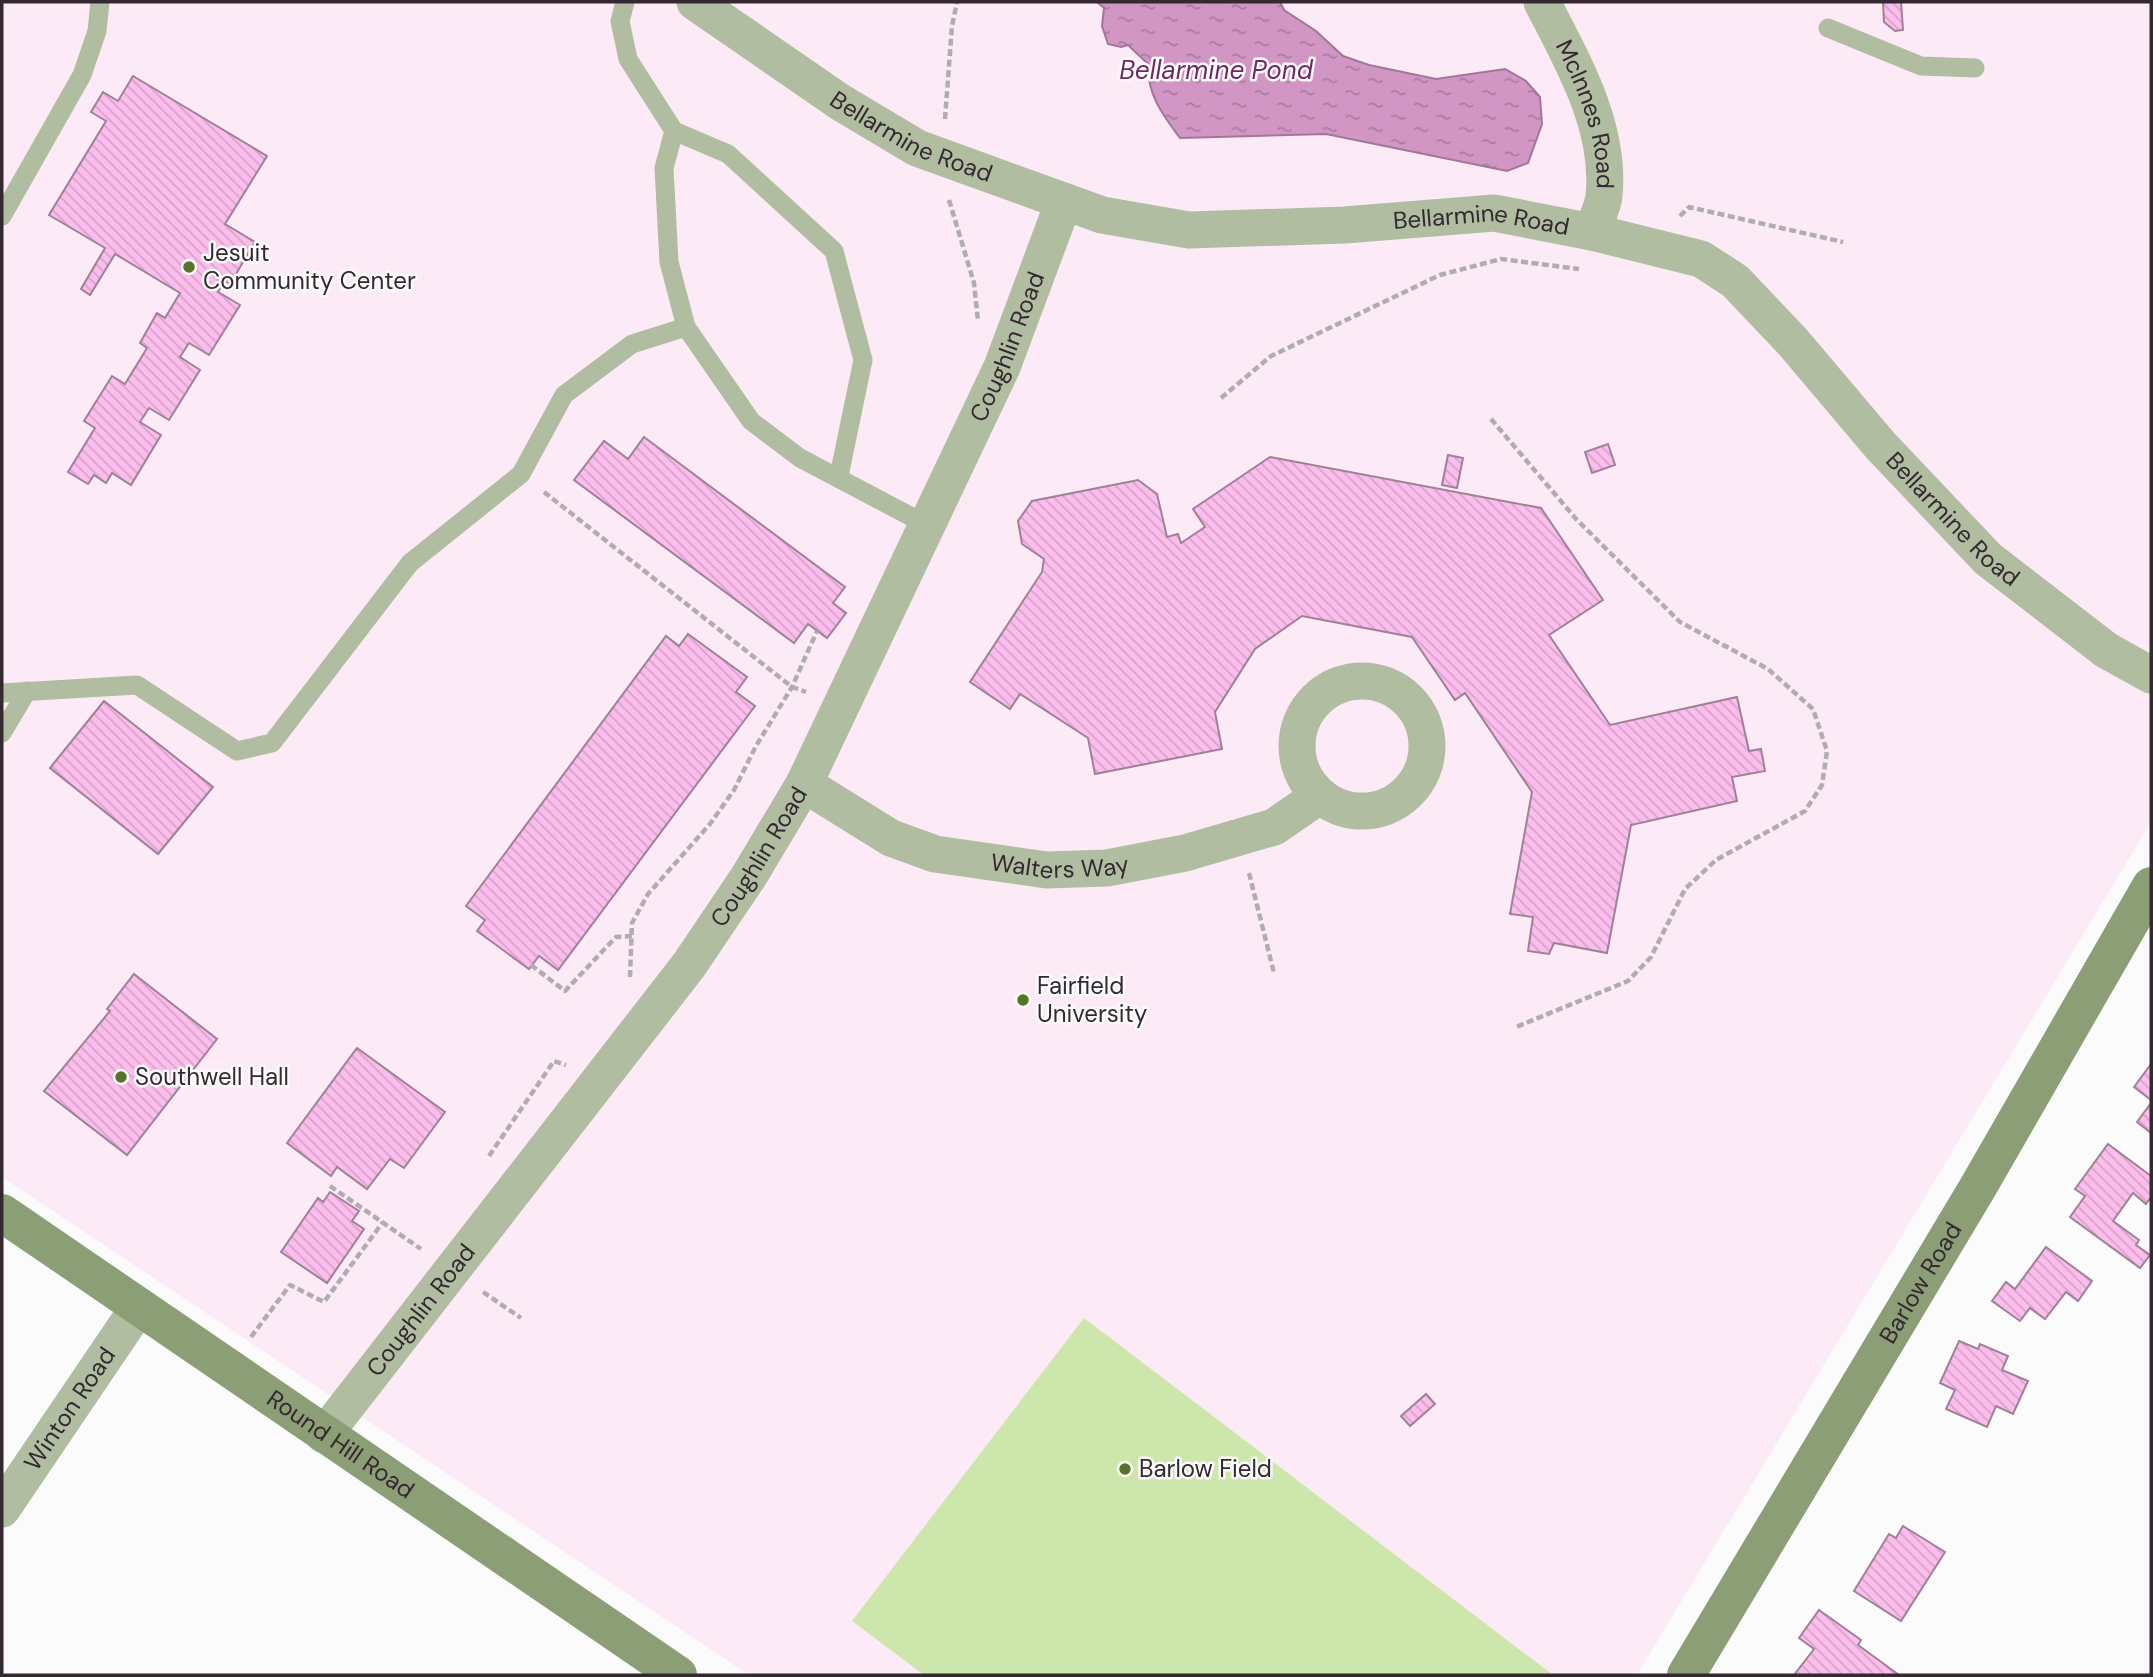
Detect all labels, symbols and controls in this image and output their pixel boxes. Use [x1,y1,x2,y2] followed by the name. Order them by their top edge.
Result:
[1549,34,1621,189] street label: McInnes Road
[1119,53,1314,87] water label: Bellarmine Pond
[824,84,997,189] street label: Bellarmine Road
[1392,197,1572,242] street label: Bellarmine Road
[203,237,416,296] place label: Jesuit Community Center
[181,259,197,275] marker: Jesuit Community Center
[962,267,1051,427] street label: Coughlin Road
[1880,445,2026,593] street label: Bellarmine Road
[703,781,814,933] street label: Coughlin Road
[989,846,1131,886] street label: Walters Way
[1037,970,1147,1029] place label: Fairfield University
[1015,992,1031,1008] marker: Fairfield University
[135,1061,289,1092] place label: Southwell Hall
[113,1069,129,1085] marker: Southwell Hall
[1872,1216,1968,1349] street label: Barlow Road
[359,1237,482,1382] street label: Coughlin Road
[17,1341,122,1476] street label: Winton Road
[261,1383,420,1505] street label: Round Hill Road
[1139,1453,1272,1484] place label: Barlow Field
[1117,1461,1133,1477] marker: Barlow Field

